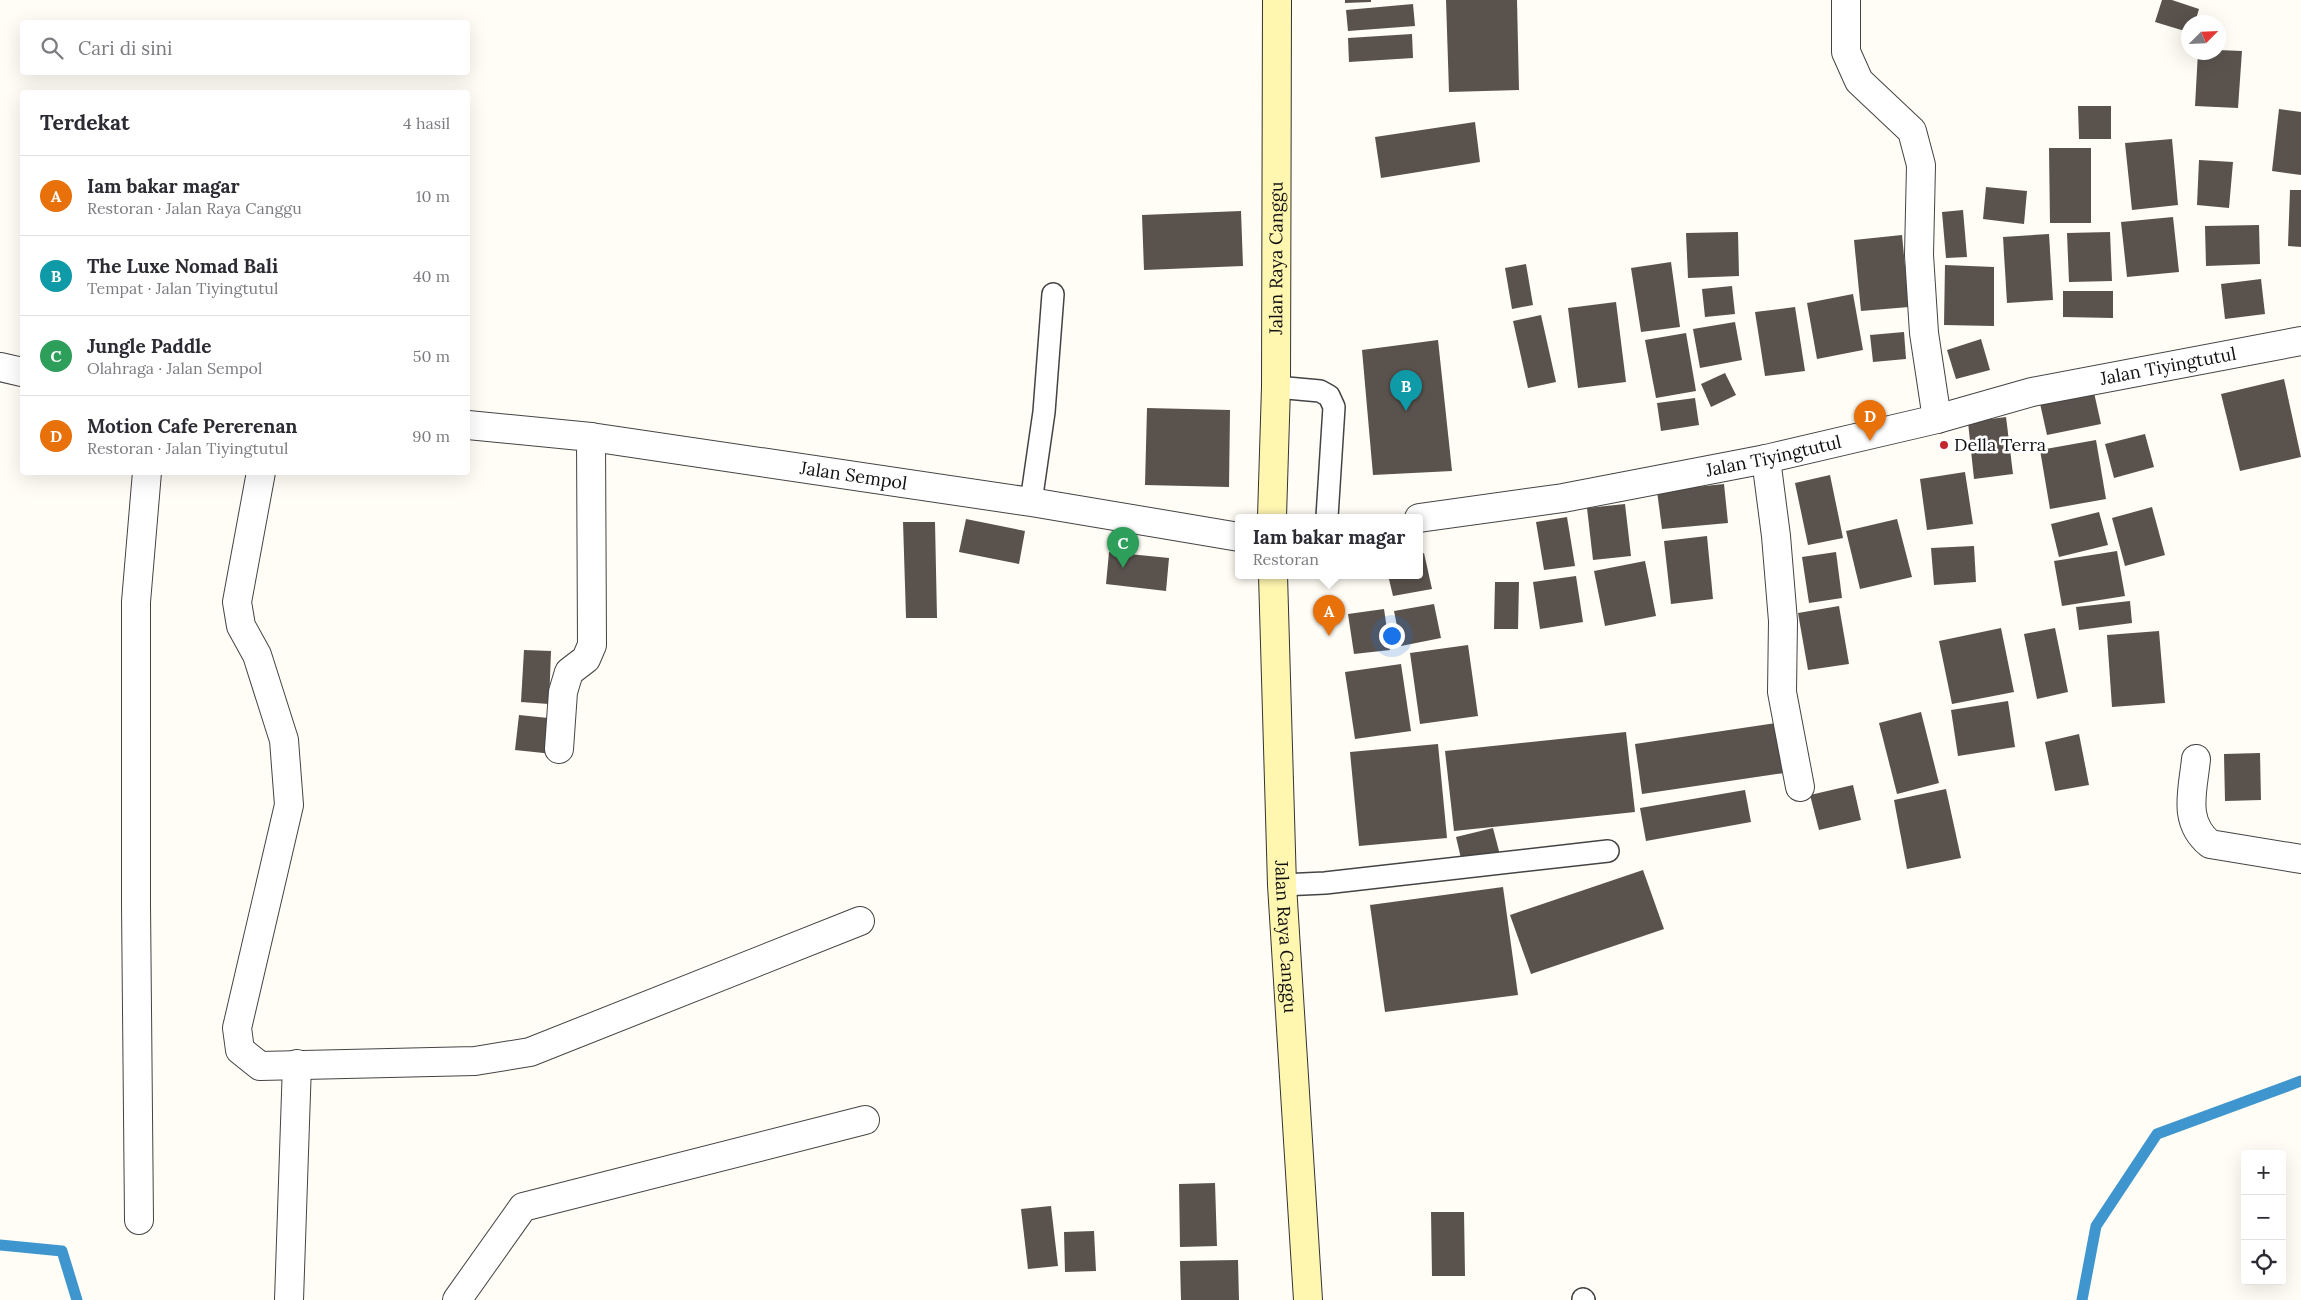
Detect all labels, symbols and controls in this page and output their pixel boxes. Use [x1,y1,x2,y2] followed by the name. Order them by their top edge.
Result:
[2181,15,2226,60] north arrow
[20,20,470,75] search box
[38,34,66,62] icon: search
[78,36,172,60] text: Cari di sini
[40,109,130,136] text: Terdekat
[403,113,450,133] text: 4 hasil
[87,174,240,198] text: Iam bakar magar
[1264,181,1288,336] street label: Jalan Raya Canggu
[51,186,61,206] text: A
[416,186,450,206] text: 10 m
[87,198,302,218] text: Restoran · Jalan Raya Canggu
[87,254,278,278] text: The Luxe Nomad Bali
[51,266,61,286] text: B
[413,266,450,286] text: 40 m
[87,278,278,298] text: Tempat · Jalan Tiyingtutul
[87,334,211,358] text: Jungle Paddle
[2097,342,2238,390] street label: Jalan Tiyingtutul
[50,346,62,366] text: C
[413,346,450,366] text: 50 m
[87,358,262,378] text: Olahraga · Jalan Sempol
[1390,370,1422,411] pin: B
[1854,400,1886,441] pin: D
[87,414,297,438] text: Motion Cafe Pererenan
[50,426,62,446] text: D
[412,426,450,446] text: 90 m
[1703,430,1843,482] street label: Jalan Tiyingtutul
[1954,433,2046,456] place label: Della Terra
[87,438,288,458] text: Restoran · Jalan Tiyingtutul
[1938,439,1950,451] marker: Della Terra
[798,456,909,495] street label: Jalan Sempol
[1235,514,1423,579] popup
[1253,525,1405,549] text: Iam bakar magar
[1107,527,1139,568] pin: C
[1253,549,1319,569] text: Restoran
[1313,595,1345,636] pin: A
[1379,623,1405,649] your location
[1270,859,1302,1014] street label: Jalan Raya Canggu
[2241,1150,2286,1285] map controls
[2241,1150,2286,1195] button: +
[2241,1195,2286,1240] button: −
[2241,1240,2286,1285] button: locate

